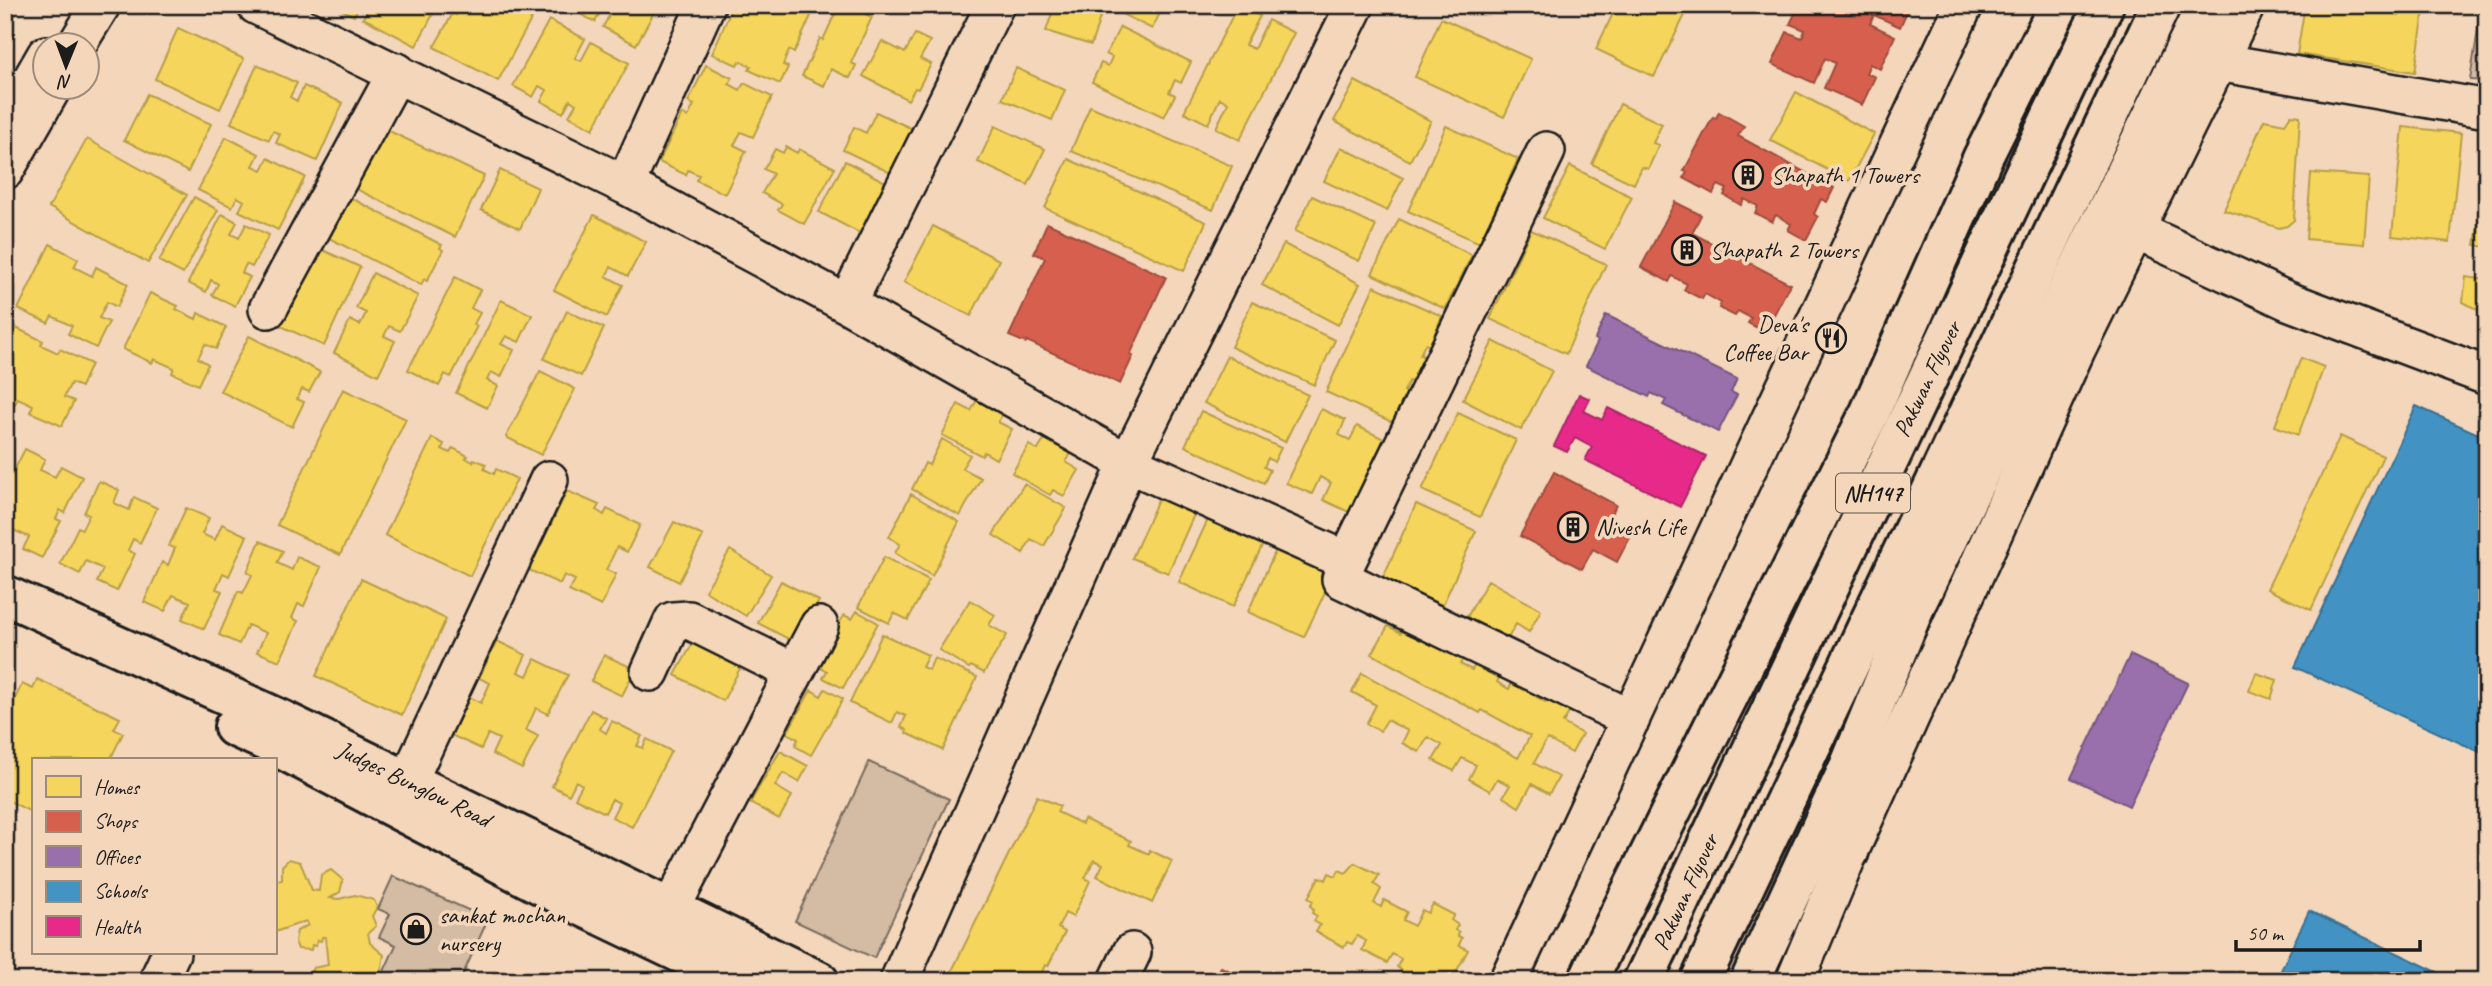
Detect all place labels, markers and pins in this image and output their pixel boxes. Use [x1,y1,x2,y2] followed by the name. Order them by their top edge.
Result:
[1731,158,1765,192] building icon: Shapath 1 Towers
[1771,160,1921,190] place label: Shapath 1 Towers
[1670,233,1704,267] building icon: Shapath 2 Towers
[1710,235,1860,265] place label: Shapath 2 Towers
[1723,309,1811,367] place label: Deva's Coffee Bar
[1814,321,1848,355] restaurant icon: Deva's Coffee Bar
[1556,510,1590,544] building icon: Nivesh Life
[1596,512,1688,542] place label: Nivesh Life
[439,900,565,958] place label: sankat mochan nursery
[399,912,433,946] shop icon: sankat mochan nursery

